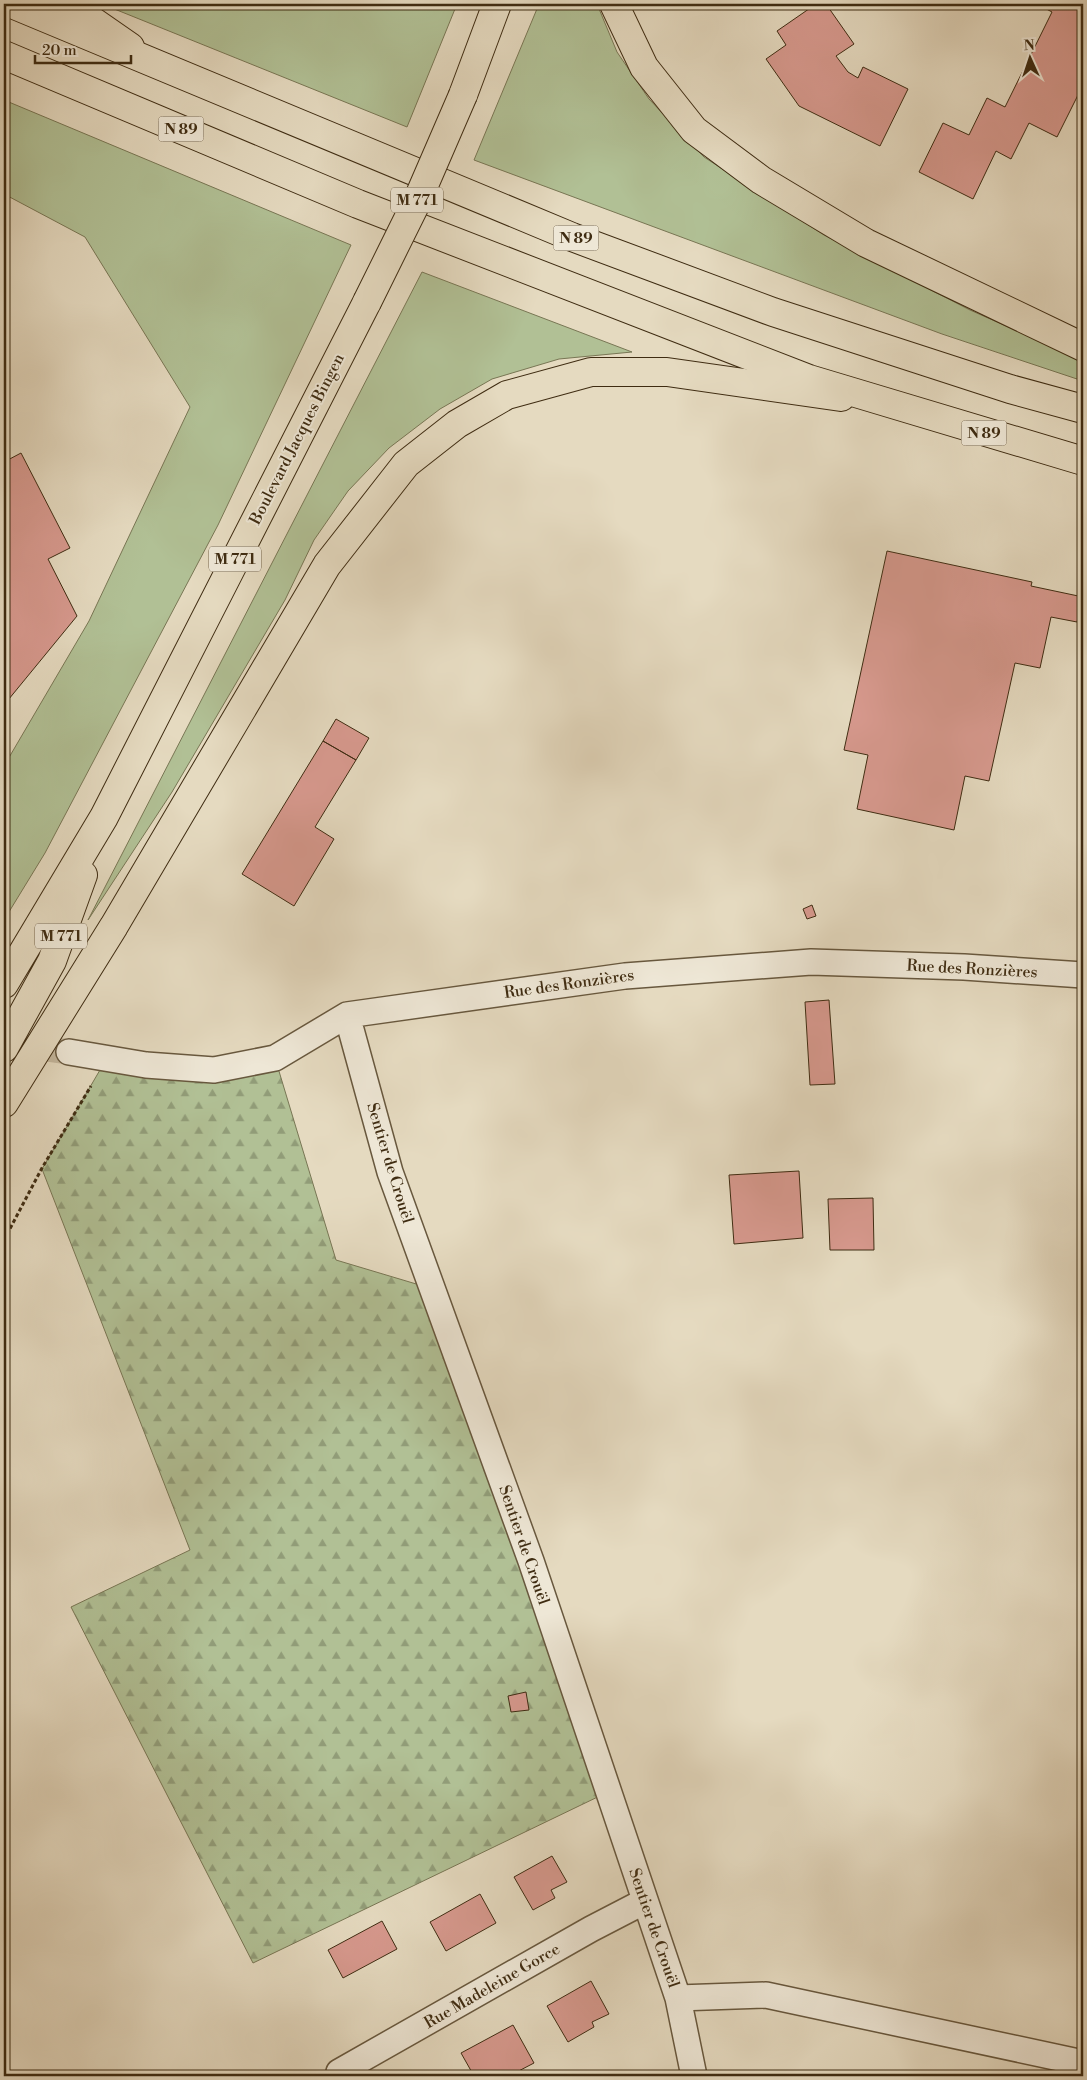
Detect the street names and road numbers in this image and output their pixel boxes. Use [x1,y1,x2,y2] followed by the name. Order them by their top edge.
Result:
[158,116,204,142] road number: N 89
[391,188,443,212] road number: M 771
[554,226,598,250] road number: N 89
[245,350,349,529] street label: Boulevard Jacques Bingen
[962,420,1006,446] road number: N 89
[209,546,261,572] road number: M 771
[35,924,87,948] road number: M 771
[906,956,1038,982] street label: Rue des Ronzières
[503,965,635,1003] street label: Rue des Ronzières
[362,1100,418,1226] street label: Sentier de Crouël
[494,1483,554,1608] street label: Sentier de Crouël
[624,1866,684,1991] street label: Sentier de Crouël
[420,1939,564,2033] street label: Rue Madeleine Gorce

